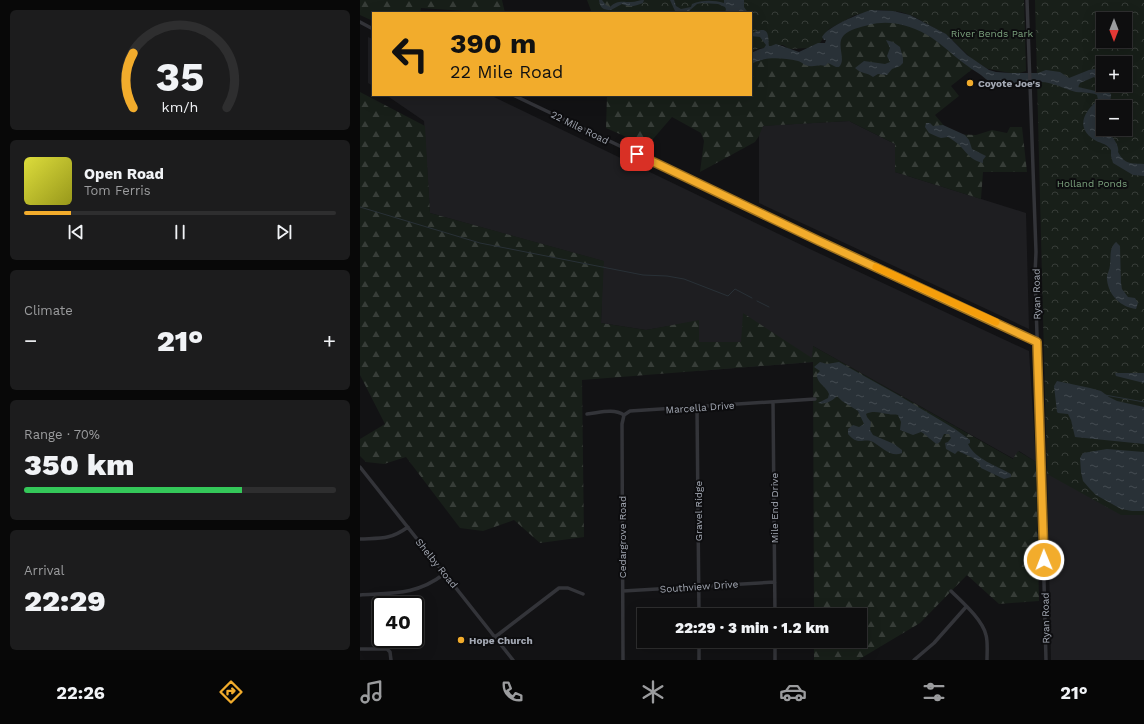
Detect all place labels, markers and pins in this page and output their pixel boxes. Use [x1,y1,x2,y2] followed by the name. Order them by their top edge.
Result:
[965,78,975,88] marker: Coyote Joe's
[978,78,1041,89] place label: Coyote Joe's
[620,137,654,171] pin
[456,635,466,645] marker: Hope Church
[469,635,533,646] place label: Hope Church

